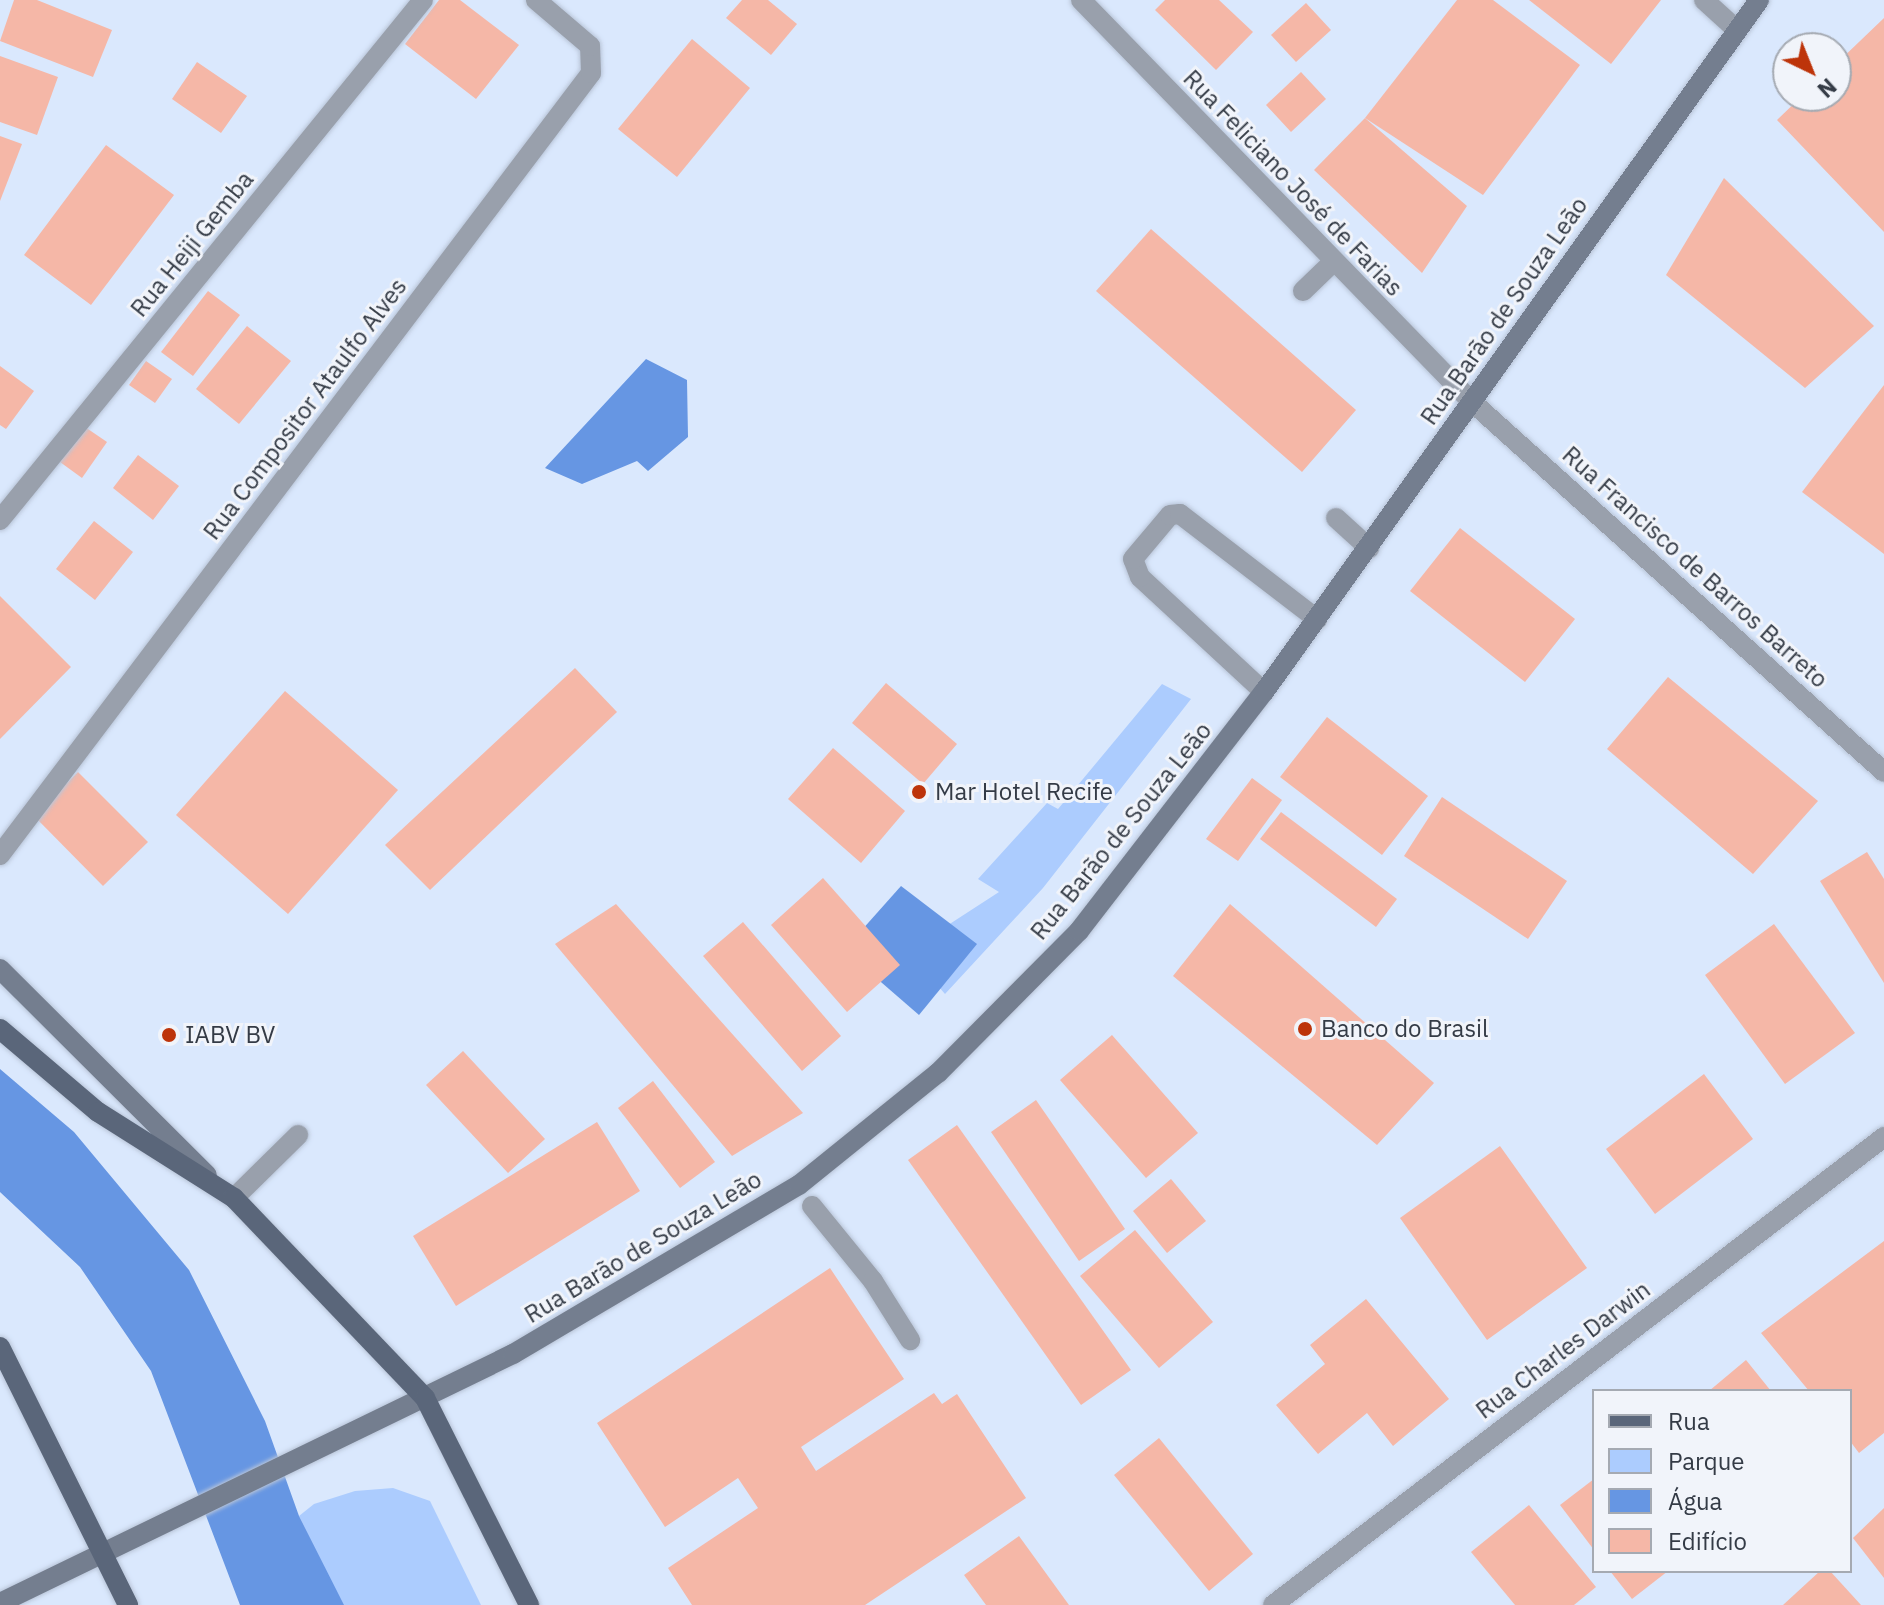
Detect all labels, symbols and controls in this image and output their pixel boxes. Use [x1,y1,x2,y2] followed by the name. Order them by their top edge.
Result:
[1772,32,1852,112] north arrow
[1177,64,1409,302] street label: Rua Feliciano José de Farias
[1812,72,1843,104] text: N
[125,165,259,323] street label: Rua Heiji Gemba
[1414,192,1594,430] street label: Rua Barão de Souza Leão
[197,273,413,545] street label: Rua Compositor Ataulfo Alves
[1556,440,1834,694] street label: Rua Francisco de Barros Barreto
[1024,717,1218,945] street label: Rua Barão de Souza Leão
[935,778,1113,806] place label: Mar Hotel Recife
[910,783,928,801] marker: Mar Hotel Recife
[1321,1015,1489,1043] place label: Banco do Brasil
[1296,1020,1314,1038] marker: Banco do Brasil
[185,1021,275,1049] place label: IABV BV
[160,1026,178,1044] marker: IABV BV
[519,1165,767,1329] street label: Rua Barão de Souza Leão
[1470,1275,1656,1425] street label: Rua Charles Darwin
[1592,1389,1852,1573] legend
[1668,1405,1710,1437] text: Rua
[1668,1445,1745,1477] text: Parque
[1668,1485,1722,1517] text: Água
[1668,1525,1747,1557] text: Edifício

